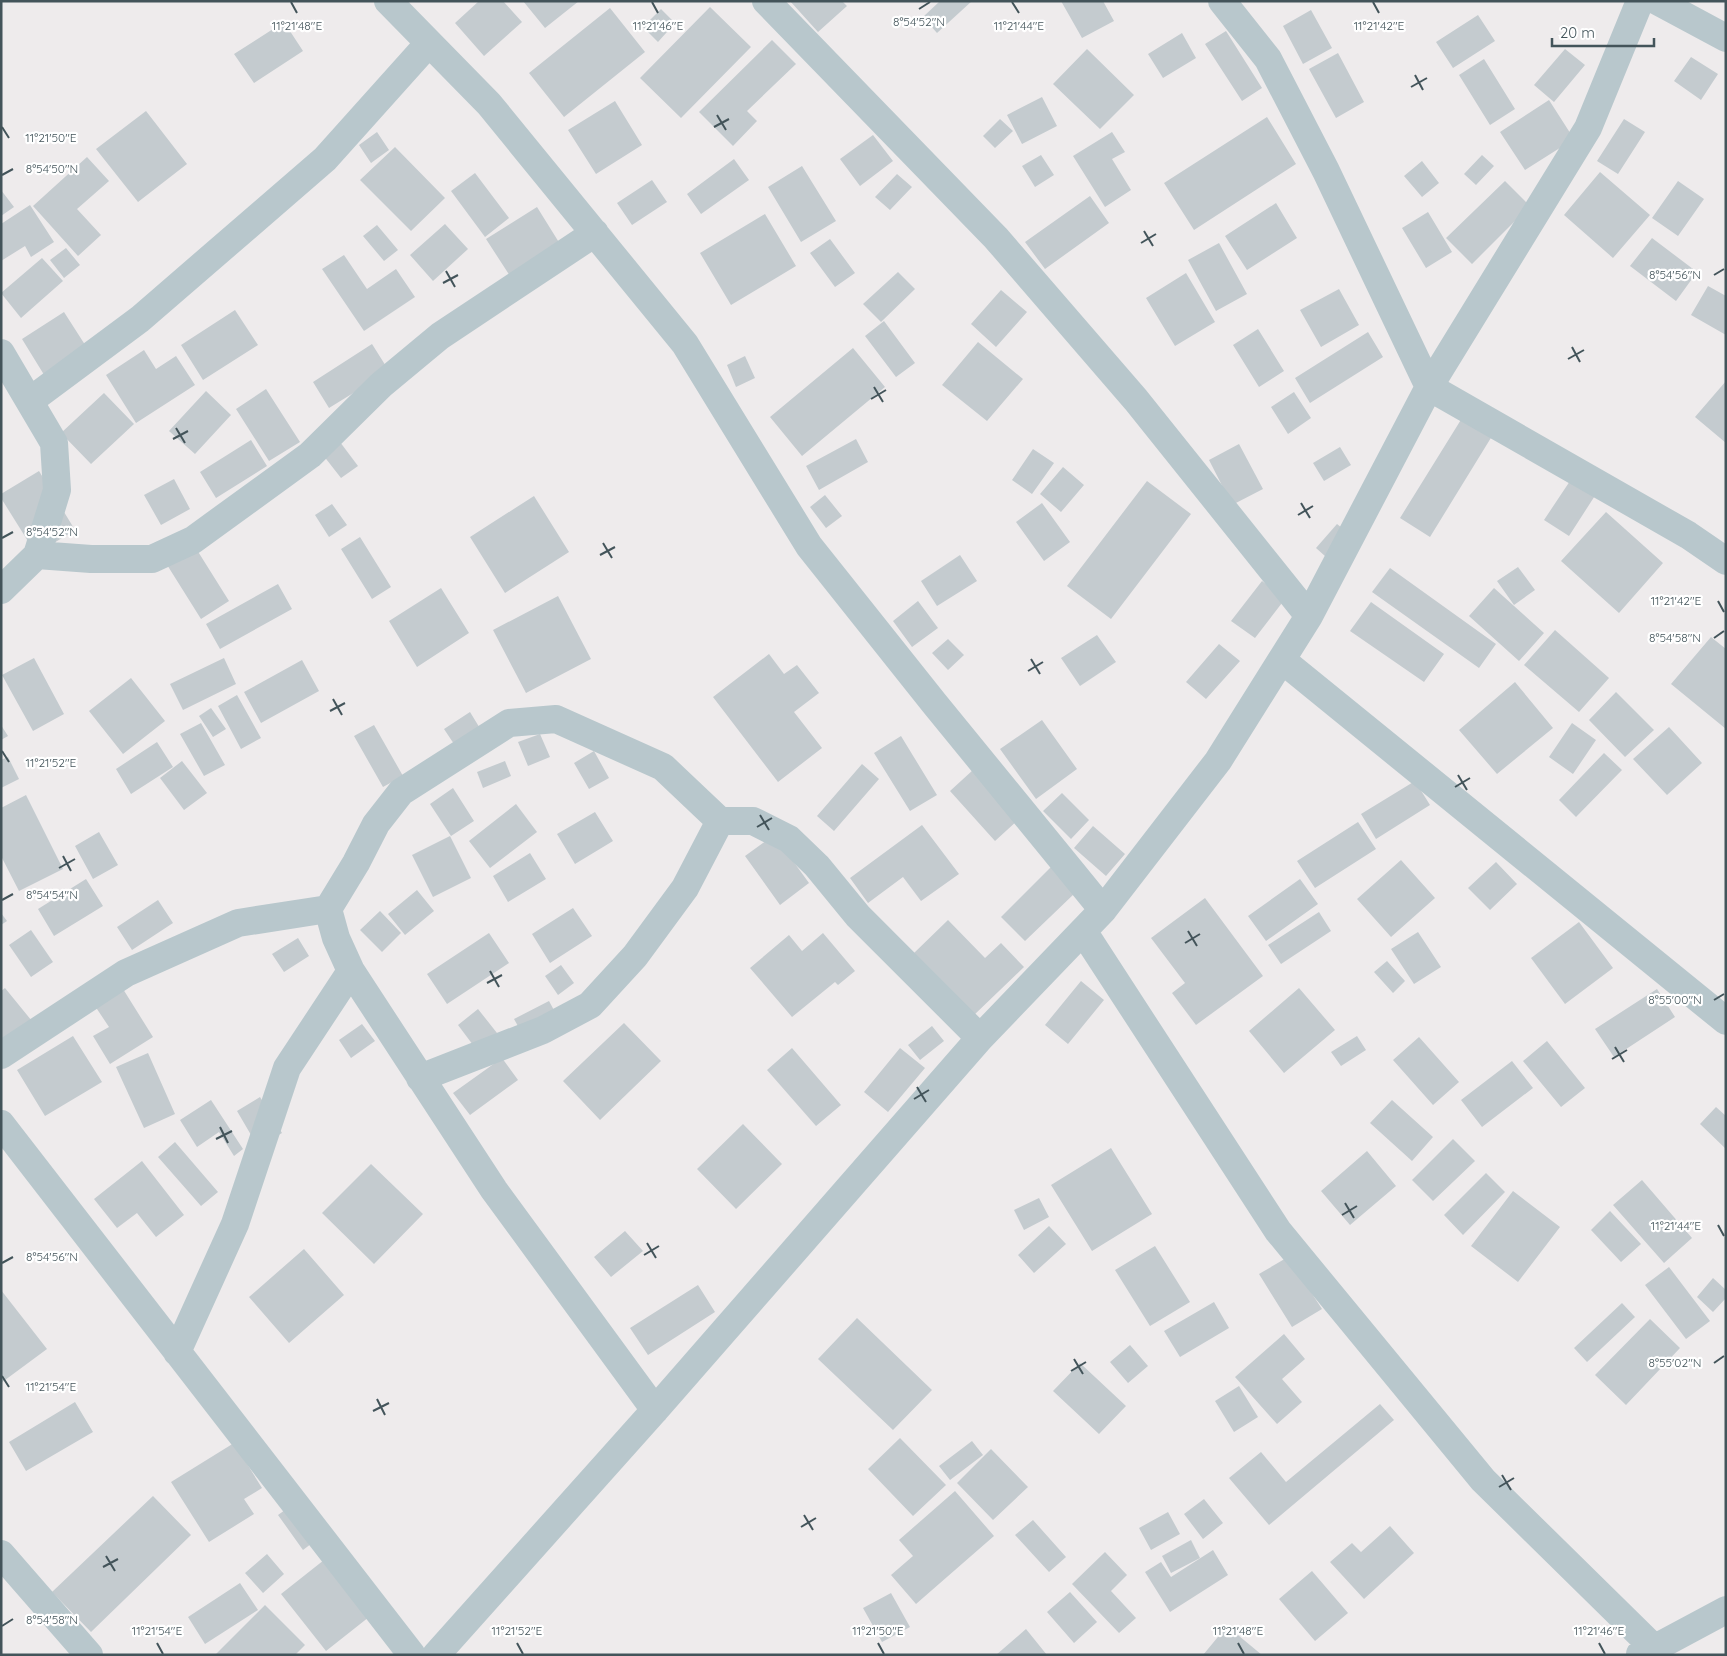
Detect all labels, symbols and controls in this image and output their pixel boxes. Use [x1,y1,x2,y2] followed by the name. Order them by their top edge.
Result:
[893,14,945,29] text: 8°54'52"N
[1552,15,1654,47] scale bar
[272,18,322,33] text: 11°21'48"E
[633,18,683,33] text: 11°21'46"E
[994,18,1044,33] text: 11°21'44"E
[1354,18,1405,33] text: 11°21'42"E
[1560,23,1595,42] text: 20 m
[25,130,77,145] text: 11°21'50"E
[26,161,78,176] text: 8°54'50"N
[1649,267,1701,282] text: 8°54'56"N
[26,524,78,539] text: 8°54'52"N
[1651,593,1702,608] text: 11°21'42"E
[1649,630,1701,645] text: 8°54'58"N
[26,755,77,770] text: 11°21'52"E
[26,887,78,902] text: 8°54'54"N
[1648,992,1702,1007] text: 8°55'00"N
[1651,1218,1701,1233] text: 11°21'44"E
[26,1249,78,1264] text: 8°54'56"N
[1649,1355,1701,1370] text: 8°55'02"N
[26,1379,76,1394] text: 11°21'54"E
[26,1612,78,1627] text: 8°54'58"N
[132,1623,182,1638] text: 11°21'54"E
[492,1623,543,1638] text: 11°21'52"E
[852,1623,904,1638] text: 11°21'50"E
[1213,1623,1263,1638] text: 11°21'48"E
[1574,1623,1624,1638] text: 11°21'46"E

